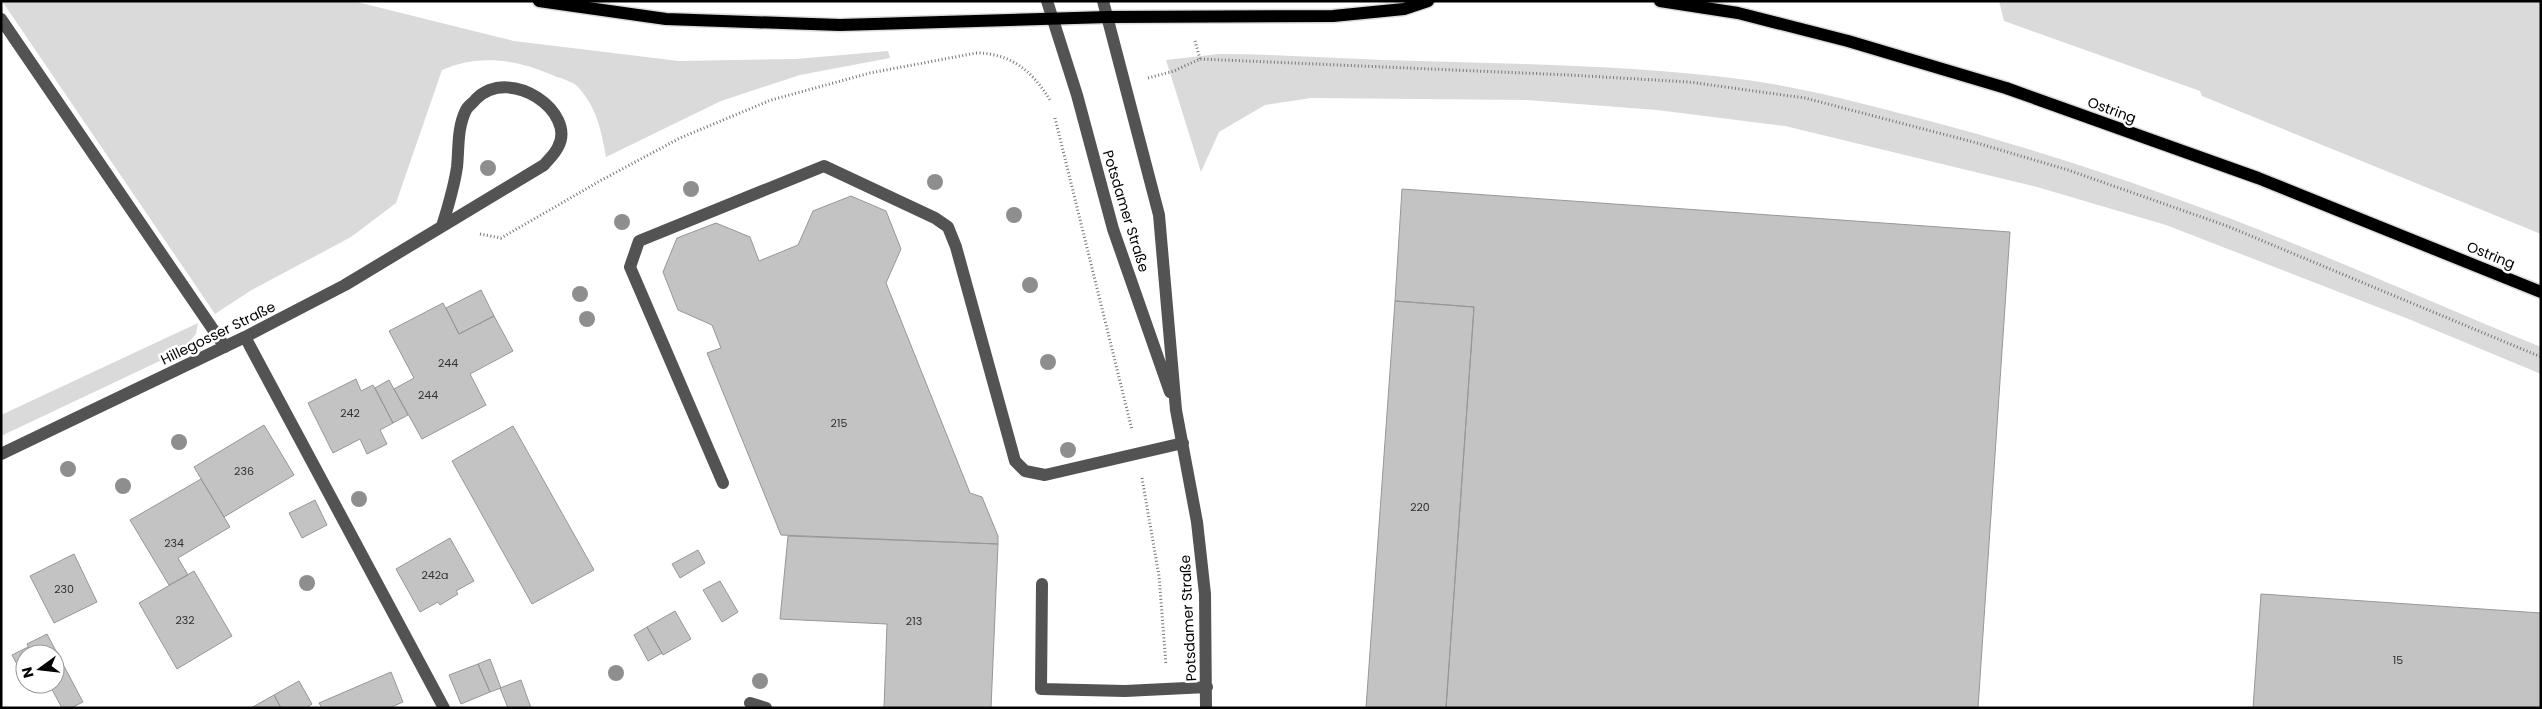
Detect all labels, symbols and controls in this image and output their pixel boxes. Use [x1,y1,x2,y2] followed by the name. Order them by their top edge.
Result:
[2085,92,2139,128] street label: Ostring
[1098,148,1154,275] street label: Potsdamer Straße
[2464,236,2518,274] street label: Ostring
[157,296,279,370] street label: Hillegosser Straße
[438,355,458,371] house number: 244
[418,387,438,403] house number: 244
[340,405,360,421] house number: 242
[831,415,847,431] house number: 215
[234,463,254,479] house number: 236
[1410,499,1430,515] house number: 220
[164,535,184,551] house number: 234
[1175,554,1201,682] street label: Potsdamer Straße
[421,567,449,583] house number: 242a
[54,581,74,597] house number: 230
[175,612,195,628] house number: 232
[906,613,922,629] house number: 213
[15,644,65,694] north arrow
[2393,652,2403,668] house number: 15
[16,665,38,680] text: N

